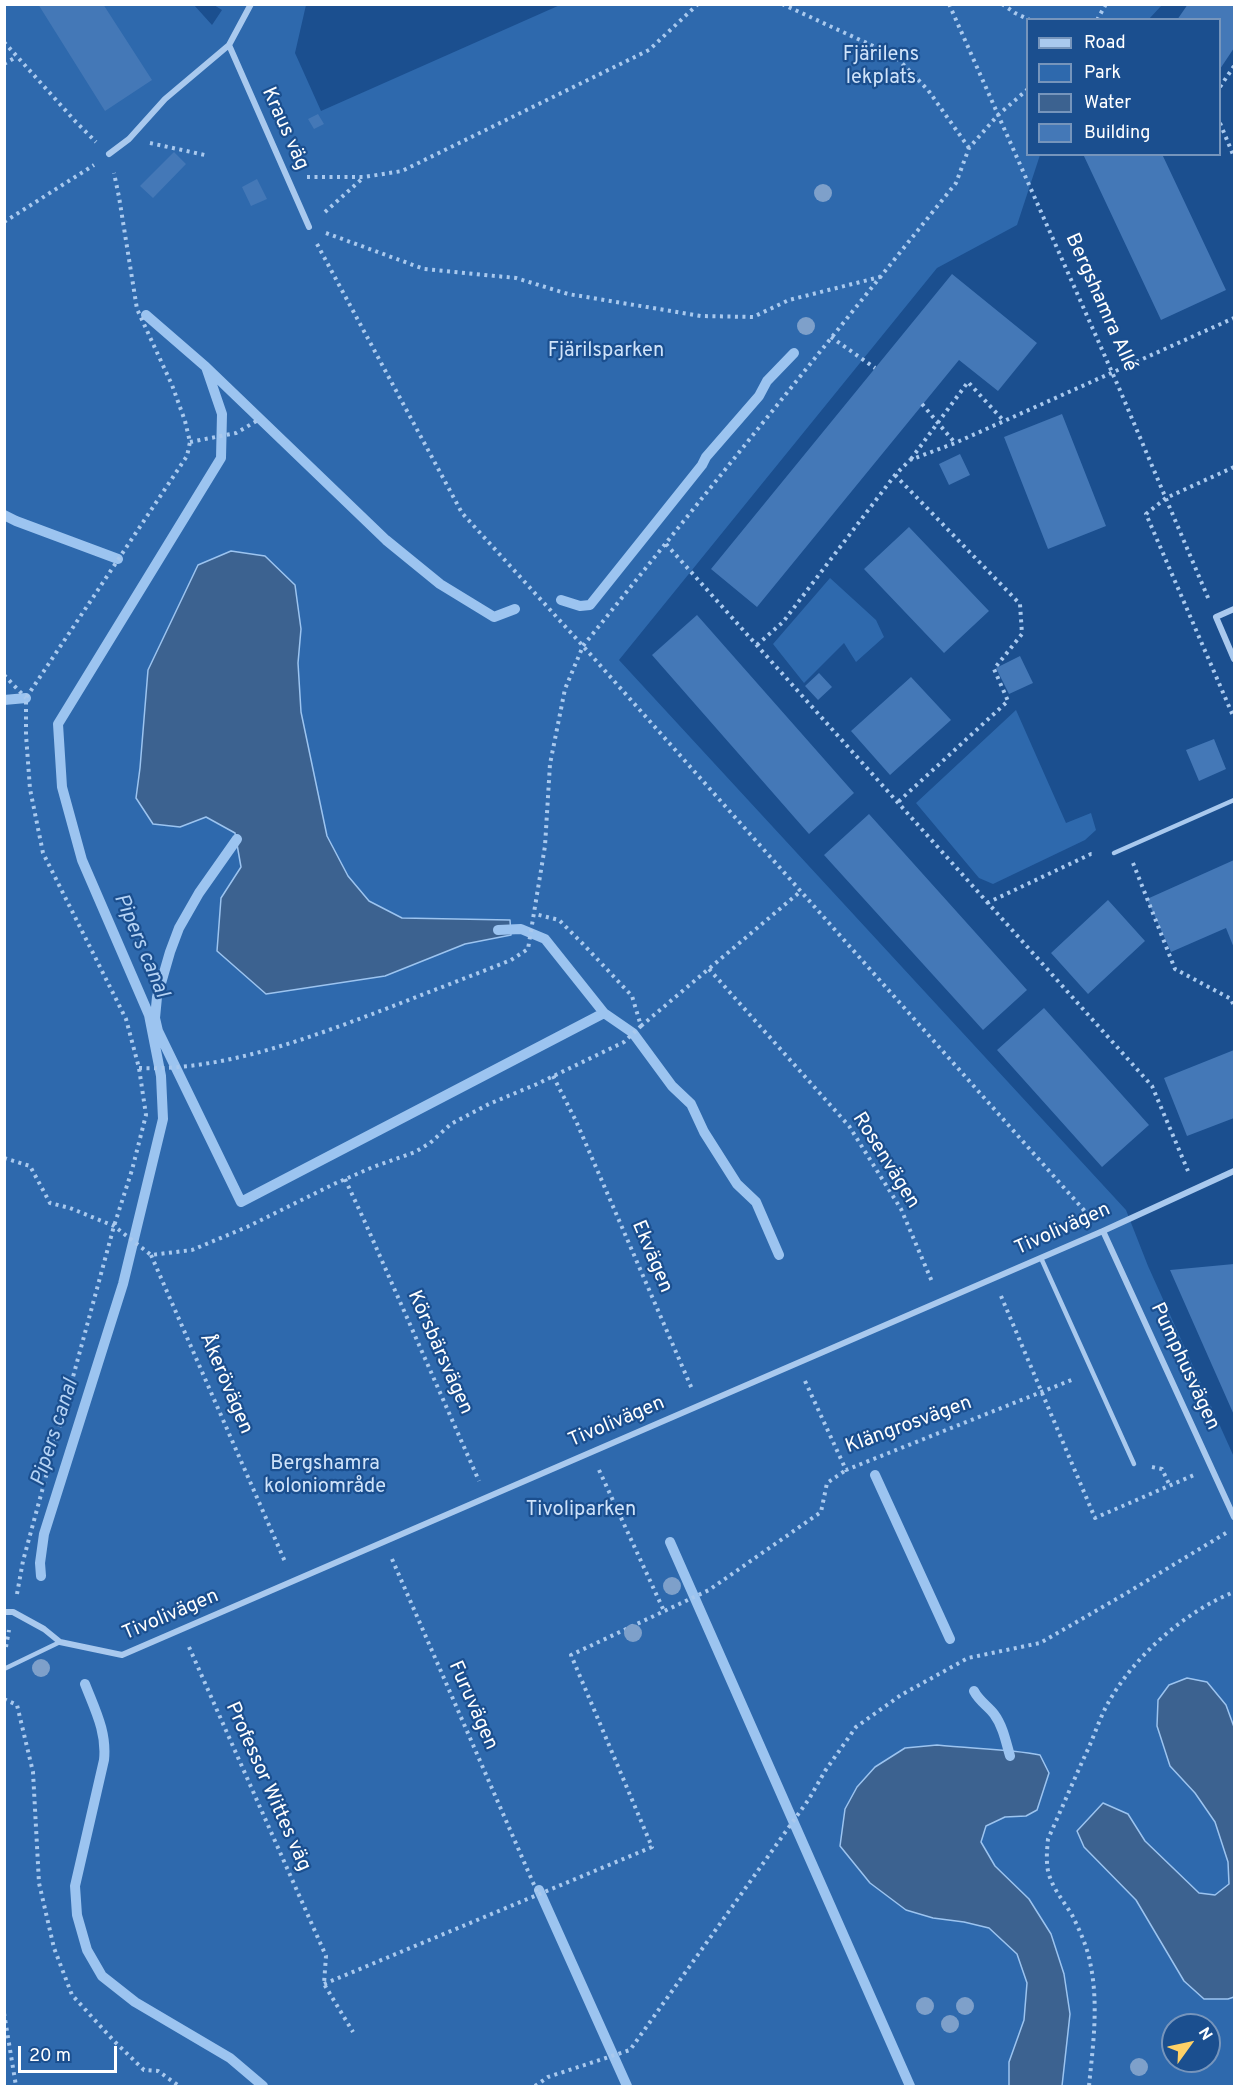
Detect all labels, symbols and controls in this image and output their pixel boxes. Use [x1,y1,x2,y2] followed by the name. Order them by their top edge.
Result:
[1026,18,1221,156] legend
[1084,32,1126,55] text: Road
[843,44,919,91] park label: Fjärilens lekplats
[1084,62,1121,85] text: Park
[255,84,313,174] street label: Kraus väg
[1084,92,1131,115] text: Water
[1084,122,1150,145] text: Building
[1059,230,1141,376] street label: Bergshamra Allé
[548,340,664,364] park label: Fjärilsparken
[107,890,173,1002] water label: Pipers canal
[846,1108,924,1214] street label: Rosenvägen
[1011,1198,1115,1262] street label: Tivolivägen
[625,1217,677,1297] street label: Ekvägen
[401,1287,477,1419] street label: Körsbärsvägen
[1144,1300,1224,1434] street label: Pumphusvägen
[193,1330,257,1438] street label: Åkerövägen
[27,1376,85,1490] water label: Pipers canal
[565,1392,669,1454] street label: Tivolivägen
[842,1392,976,1460] street label: Klängrosvägen
[264,1453,386,1500] park label: Bergshamra koloniområde
[526,1499,636,1523] park label: Tivoliparken
[119,1585,223,1647] street label: Tivolivägen
[442,1658,502,1754] street label: Furuvägen
[219,1699,315,1875] street label: Professor Wittes väg
[1161,2013,1221,2073] north arrow
[1193,2024,1216,2045] text: N
[21,2034,120,2072] scale bar
[29,2045,71,2068] text: 20 m

